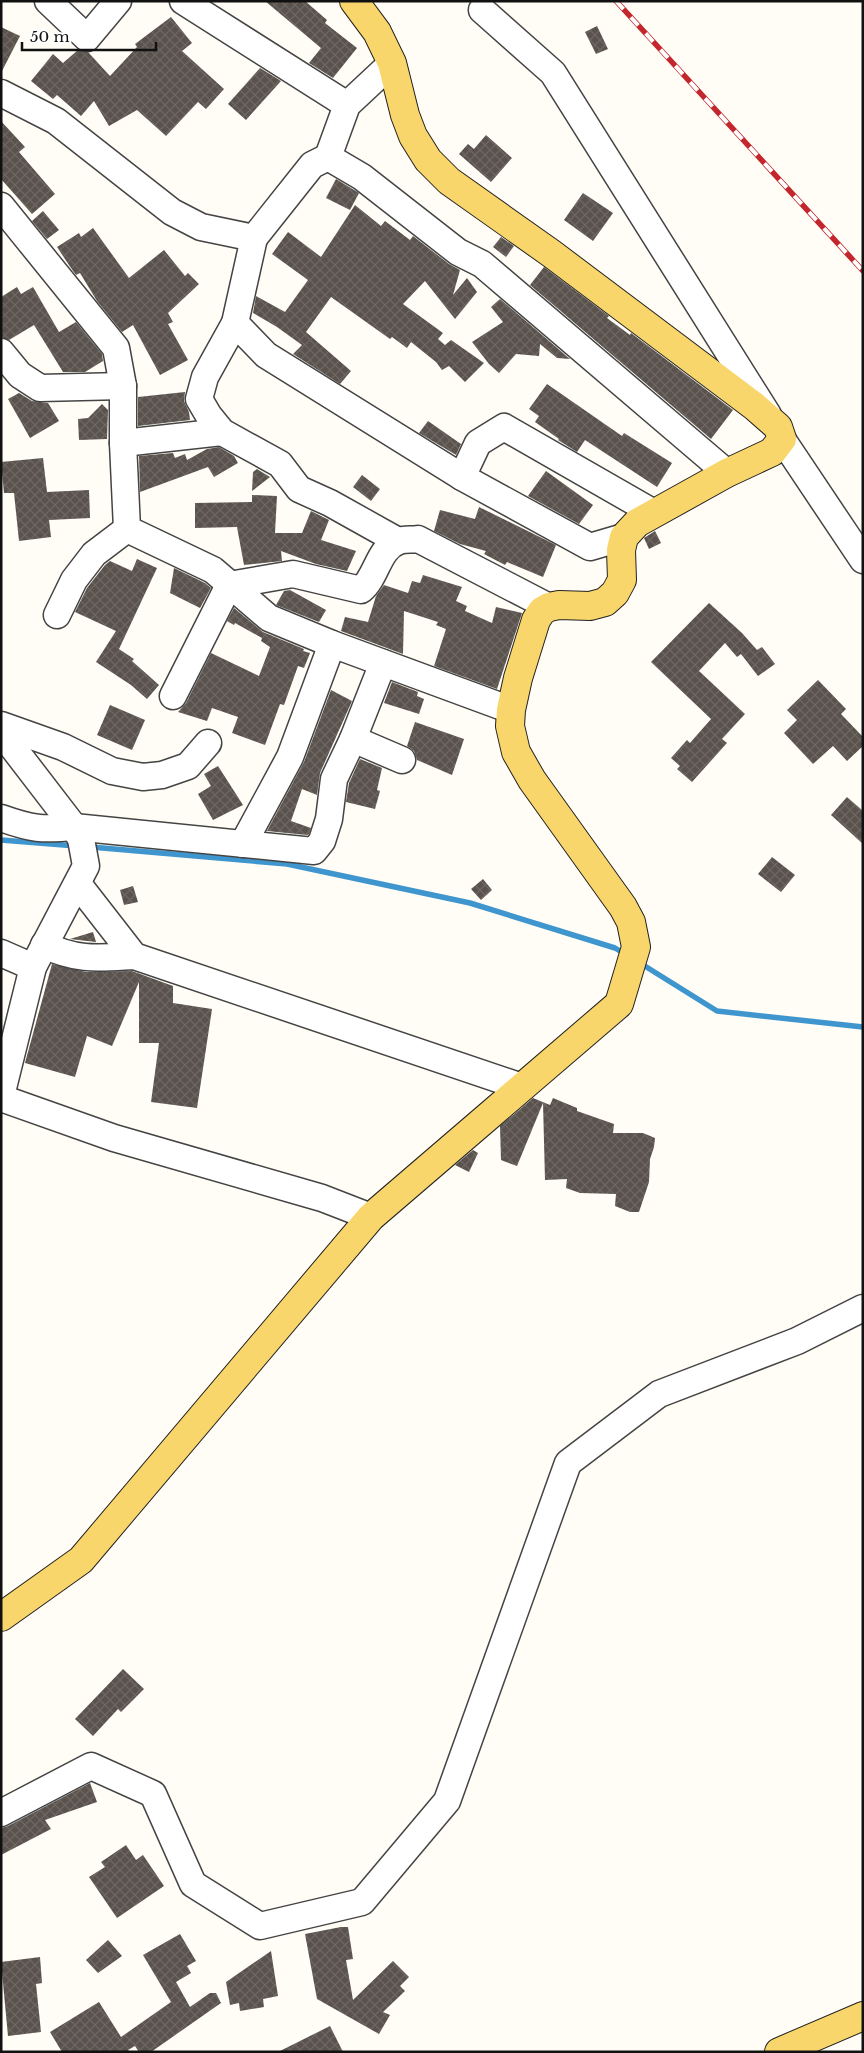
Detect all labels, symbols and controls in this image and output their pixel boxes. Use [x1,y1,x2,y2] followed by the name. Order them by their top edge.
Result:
[22,20,156,52] scale bar
[30,27,70,46] text: 50 m

